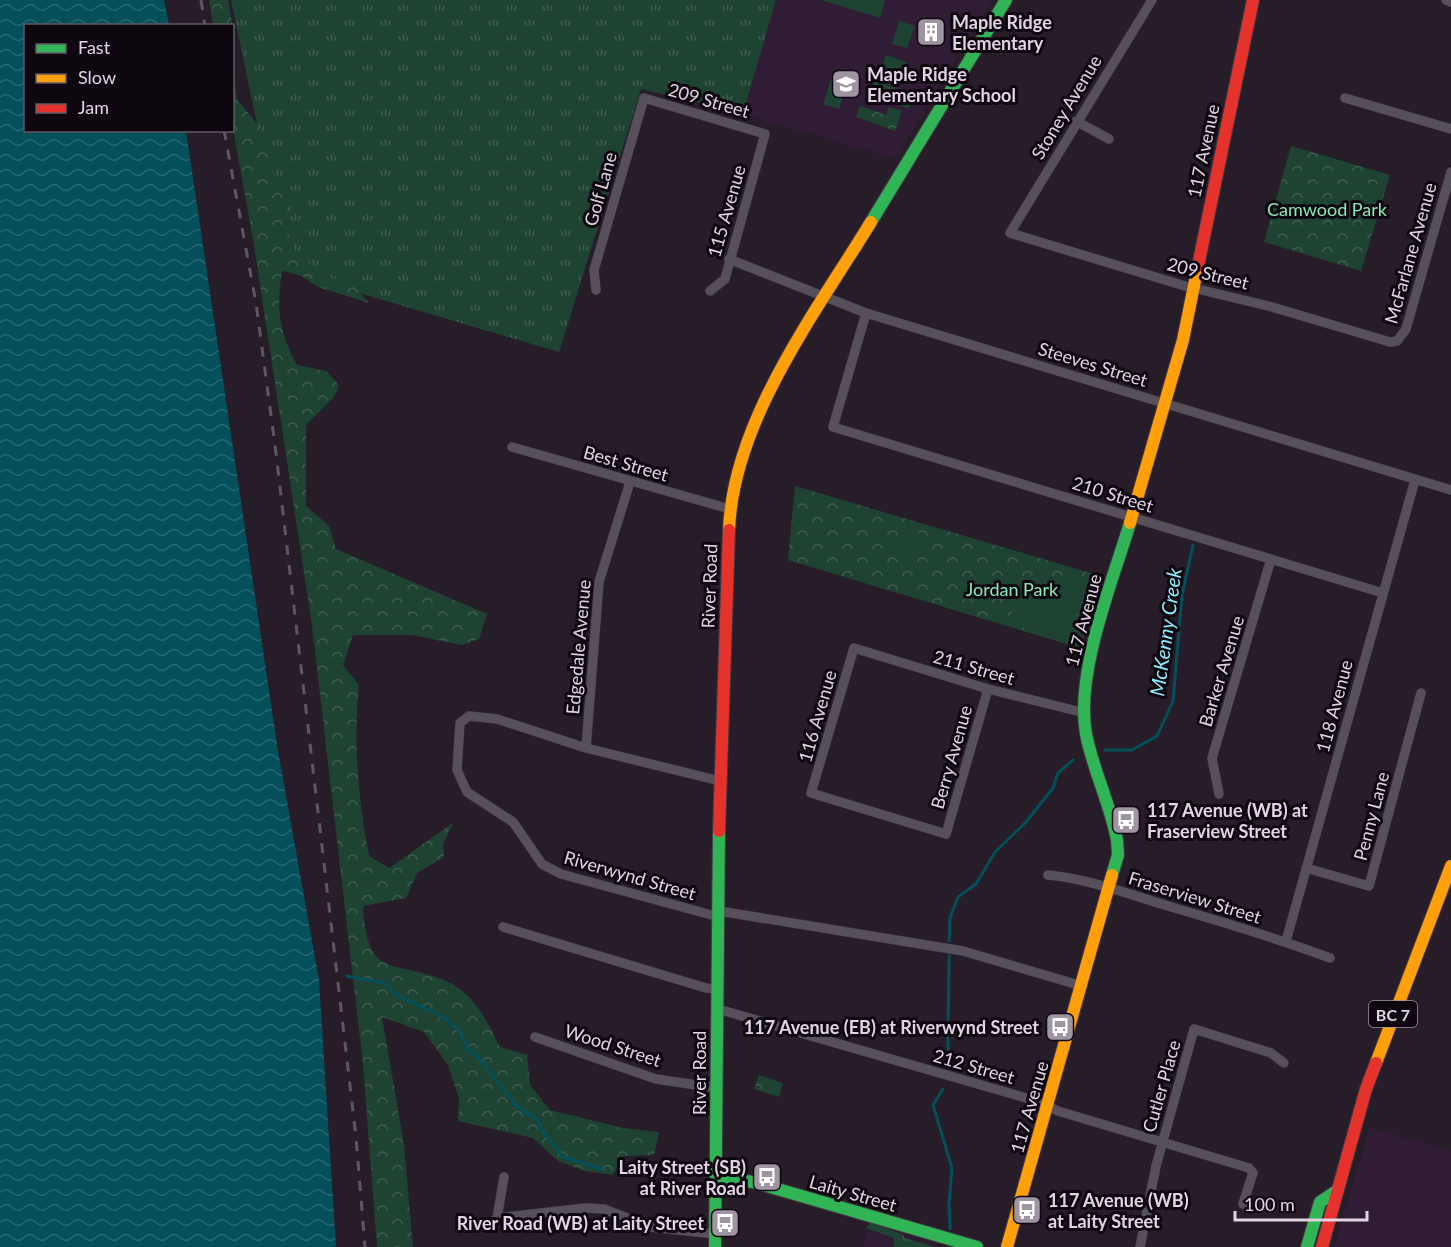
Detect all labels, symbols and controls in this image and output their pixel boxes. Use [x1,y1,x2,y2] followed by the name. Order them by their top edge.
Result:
[952,11,1052,54] place label: Maple Ridge Elementary
[915,16,947,48] building icon: Maple Ridge Elementary
[24,24,234,132] legend
[78,36,111,58] text: Fast
[1026,51,1106,163] street label: Stoney Avenue
[867,63,1016,106] place label: Maple Ridge Elementary School
[78,66,116,88] text: Slow
[830,68,862,100] school or university icon: Maple Ridge Elementary School
[666,78,753,122] street label: 209 Street
[78,96,109,118] text: Jam
[1182,102,1224,200] street label: 117 Avenue
[579,150,621,228] street label: Golf Lane
[702,162,750,260] street label: 115 Avenue
[1379,180,1441,326] street label: McFarlane Avenue
[1267,198,1388,220] park label: Camwood Park
[1165,252,1252,294] street label: 209 Street
[1036,337,1151,391] street label: Steeves Street
[581,440,671,486] street label: Best Street
[1070,471,1157,517] street label: 210 Street
[697,543,721,629] street label: River Road
[1144,566,1186,698] water label: McKenny Creek
[1060,571,1106,669] street label: 117 Avenue
[966,578,1059,600] park label: Jordan Park
[561,579,595,715] street label: Edgedale Avenue
[1194,613,1248,729] street label: Barker Avenue
[931,645,1018,689] street label: 211 Street
[1311,657,1357,755] street label: 118 Avenue
[793,667,841,765] street label: 116 Avenue
[926,703,976,811] street label: Berry Avenue
[1349,769,1393,863] street label: Penny Lane
[1147,799,1308,842] place label: 117 Avenue (WB) at Fraserview Street
[1110,804,1142,836] bus stop icon: 117 Avenue (WB) at Fraserview Street
[562,846,699,904] street label: Riverwynd Street
[1126,866,1264,928] street label: Fraserview Street
[1369,1001,1417,1027] road number: BC 7
[1044,1011,1076,1043] bus stop icon: 117 Avenue (EB) at Riverwynd Street
[744,1016,1039,1038] place label: 117 Avenue (EB) at Riverwynd Street
[562,1019,665,1071] street label: Wood Street
[688,1031,710,1115] street label: River Road
[1137,1037,1185,1135] street label: Cutler Place
[931,1044,1018,1088] street label: 212 Street
[1005,1058,1053,1156] street label: 117 Avenue
[618,1156,746,1199] place label: Laity Street (SB) at River Road
[751,1161,783,1193] bus stop icon: Laity Street (SB) at River Road
[807,1170,900,1216] street label: Laity Street
[1235,1184,1367,1222] scale bar
[1048,1189,1189,1232] place label: 117 Avenue (WB) at Laity Street
[1244,1193,1295,1215] text: 100 m
[1011,1194,1043,1226] bus stop icon: 117 Avenue (WB) at Laity Street
[709,1207,741,1239] bus stop icon: River Road (WB) at Laity Street
[457,1212,704,1234] place label: River Road (WB) at Laity Street

